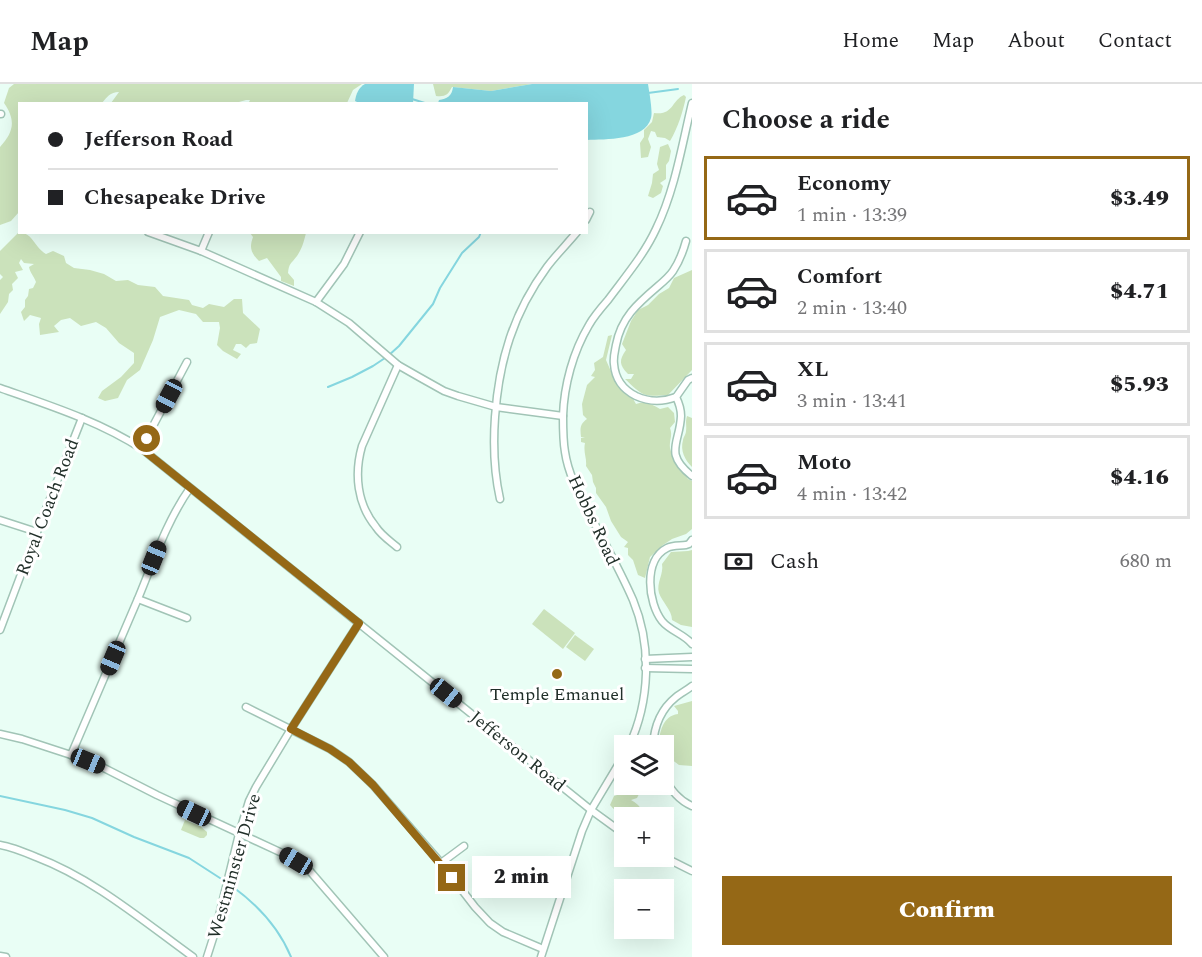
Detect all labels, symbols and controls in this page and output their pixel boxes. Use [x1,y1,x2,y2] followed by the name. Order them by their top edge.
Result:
[30,20,89,63] text: Map
[842,25,899,57] text: Home
[932,25,974,57] text: Map
[1007,25,1065,57] text: About
[1098,25,1172,57] text: Contact
[722,99,890,141] text: Choose a ride
[84,123,233,156] text: Jefferson Road
[797,167,890,200] text: Economy
[725,171,779,225] icon: car
[84,181,266,214] text: Chesapeake Drive
[1110,182,1169,215] text: $3.49
[797,200,907,230] text: 1 min · 13:39
[797,260,882,293] text: Comfort
[725,264,779,318] icon: car
[1110,275,1169,308] text: $4.71
[797,293,907,323] text: 2 min · 13:40
[797,353,828,386] text: XL
[725,357,779,411] icon: car
[1110,368,1169,401] text: $5.93
[153,376,185,416] car
[797,386,907,416] text: 3 min · 13:41
[133,425,160,452] route start
[9,435,86,580] street label: Royal Coach Road
[797,446,851,479] text: Moto
[725,450,779,504] icon: car
[1110,461,1169,494] text: $4.16
[561,470,626,570] street label: Hobbs Road
[797,479,907,509] text: 4 min · 13:42
[139,538,169,578] car
[722,545,755,578] icon: cash
[770,545,819,578] text: Cash
[1120,546,1172,576] text: 680 m
[98,638,128,678] car
[550,667,564,681] marker: Temple Emanuel
[426,675,466,711] car
[490,681,624,708] place label: Temple Emanuel
[464,704,571,799] street label: Jefferson Road
[614,735,674,939] map controls
[614,735,674,795] button: layers
[68,746,108,776] car
[201,790,268,942] street label: Westminster Drive
[174,797,214,829] car
[614,807,674,867] button: +
[276,844,316,878] car
[473,857,572,899] callout: 2 min
[494,862,549,892] text: 2 min
[438,864,465,891] route end
[722,876,1172,945] button: Confirm
[614,879,674,939] button: −

